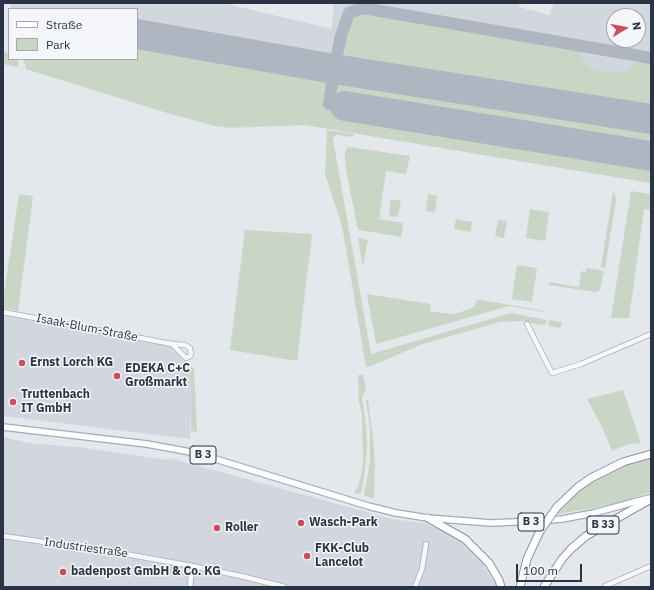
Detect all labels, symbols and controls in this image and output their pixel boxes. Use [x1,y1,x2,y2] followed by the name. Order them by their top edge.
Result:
[8,8,138,60] legend
[606,8,646,48] north arrow
[46,17,82,32] text: Straße
[629,21,644,31] text: N
[46,37,70,52] text: Park
[35,311,139,345] street label: Isaak-Blum-Straße
[30,356,113,370] place label: Ernst Lorch KG
[17,358,27,368] marker: Ernst Lorch KG
[125,362,190,390] place label: EDEKA C+C Großmarkt
[112,371,122,381] marker: EDEKA C+C Großmarkt
[21,388,90,416] place label: Truttenbach IT GmbH
[8,397,18,407] marker: Truttenbach IT GmbH
[190,446,216,464] road number: B 3
[518,513,544,531] road number: B 3
[309,516,378,530] place label: Wasch-Park
[587,516,619,534] road number: B 33
[296,518,306,528] marker: Wasch-Park
[225,521,258,535] place label: Roller
[212,523,222,533] marker: Roller
[43,535,129,561] street label: Industriestraße
[315,542,369,570] place label: FKK-Club Lancelot
[302,551,312,561] marker: FKK-Club Lancelot
[518,556,584,582] scale bar
[523,563,558,578] text: 100 m
[71,565,221,579] place label: badenpost GmbH & Co. KG
[58,567,68,577] marker: badenpost GmbH & Co. KG

